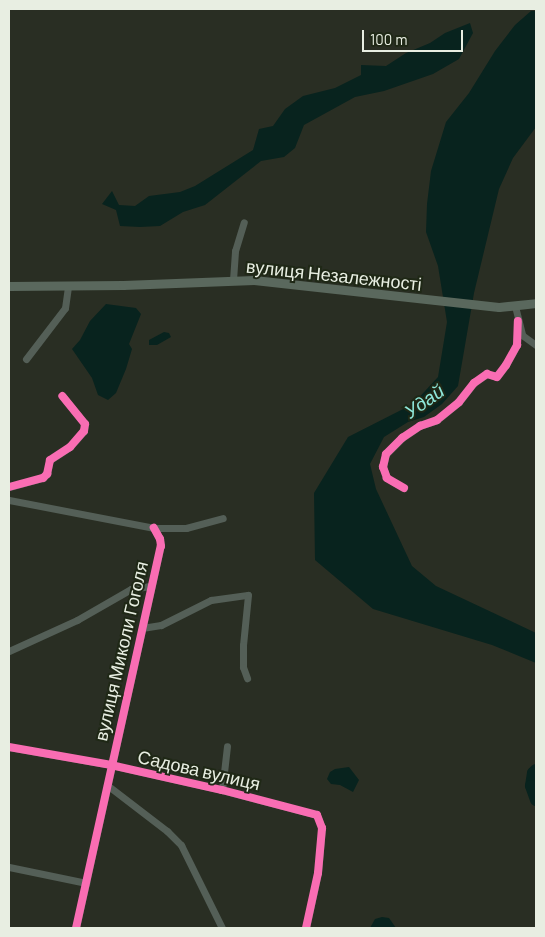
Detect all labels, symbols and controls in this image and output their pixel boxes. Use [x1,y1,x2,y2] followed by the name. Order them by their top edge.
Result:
[365,20,466,52] scale bar
[370,30,408,48] text: 100 m
[245,255,423,295] street label: вулиця Незалежності
[400,379,448,423] water label: Удай
[90,559,152,743] street label: вулиця Миколи Гоголя
[136,745,262,795] street label: Садова вулиця

